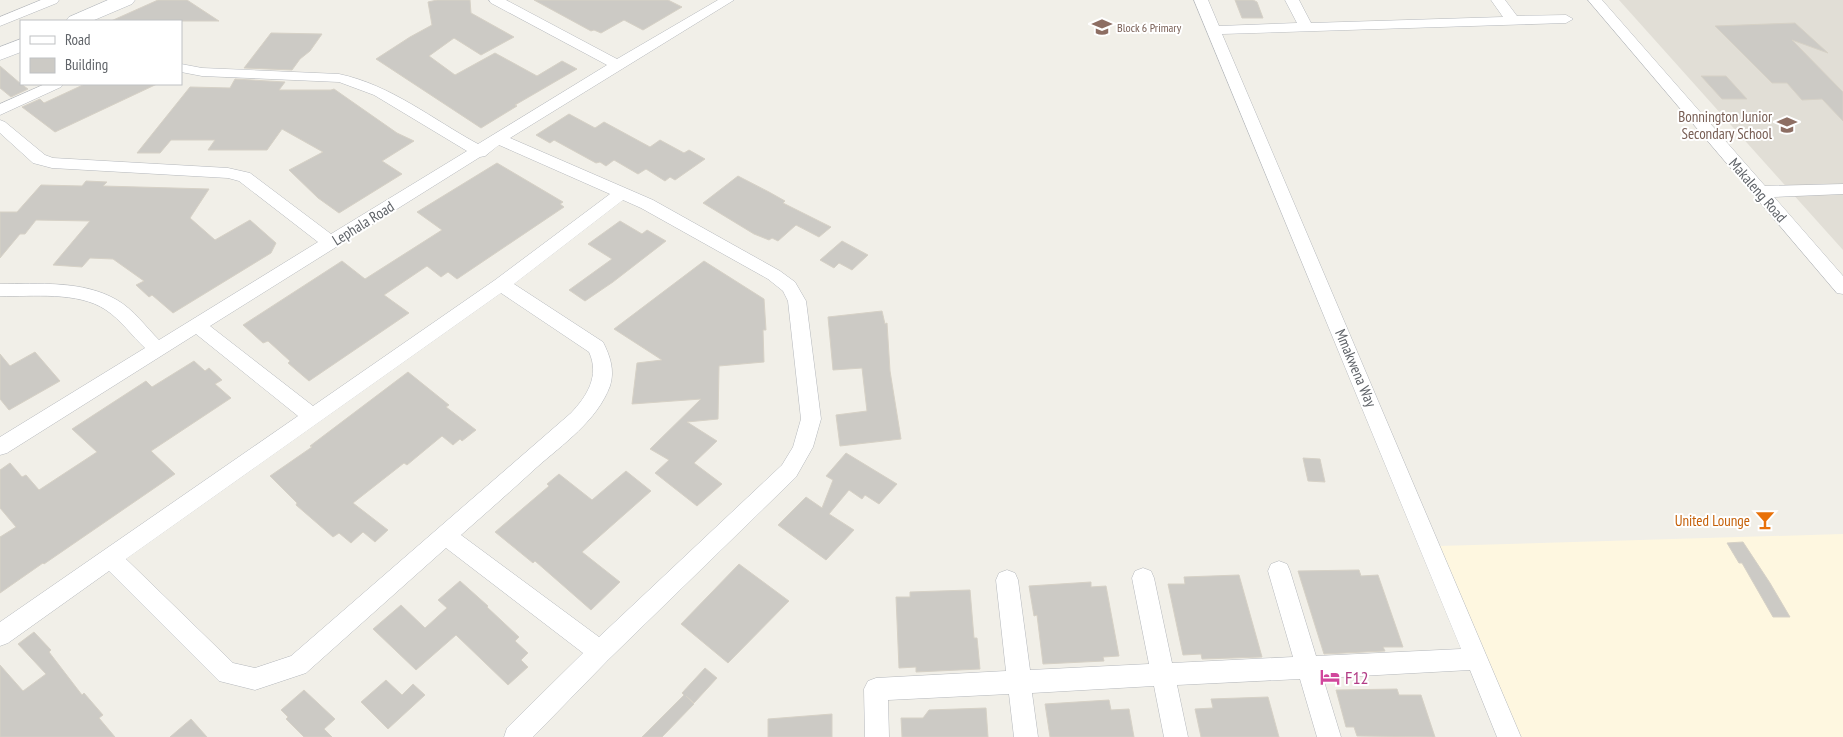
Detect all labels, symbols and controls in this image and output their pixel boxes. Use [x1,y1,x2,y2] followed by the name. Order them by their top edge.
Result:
[1091,16,1113,38] school or university icon: Block 6 Primary
[20,20,182,85] legend
[1117,20,1182,35] place label: Block 6 Primary
[65,30,91,49] text: Road
[65,55,108,74] text: Building
[1678,107,1773,143] place label: Bonnington Junior Secondary School
[1776,114,1798,136] school or university icon: Bonnington Junior Secondary School
[1725,154,1791,226] street label: Makaleng Road
[329,197,397,249] street label: Lephala Road
[1331,326,1381,410] street label: Mmakwena Way
[1754,509,1776,531] bar icon: United Lounge
[1675,511,1750,530] place label: United Lounge
[1319,666,1341,688] hotel icon: F12
[1345,666,1369,689] place label: F12

